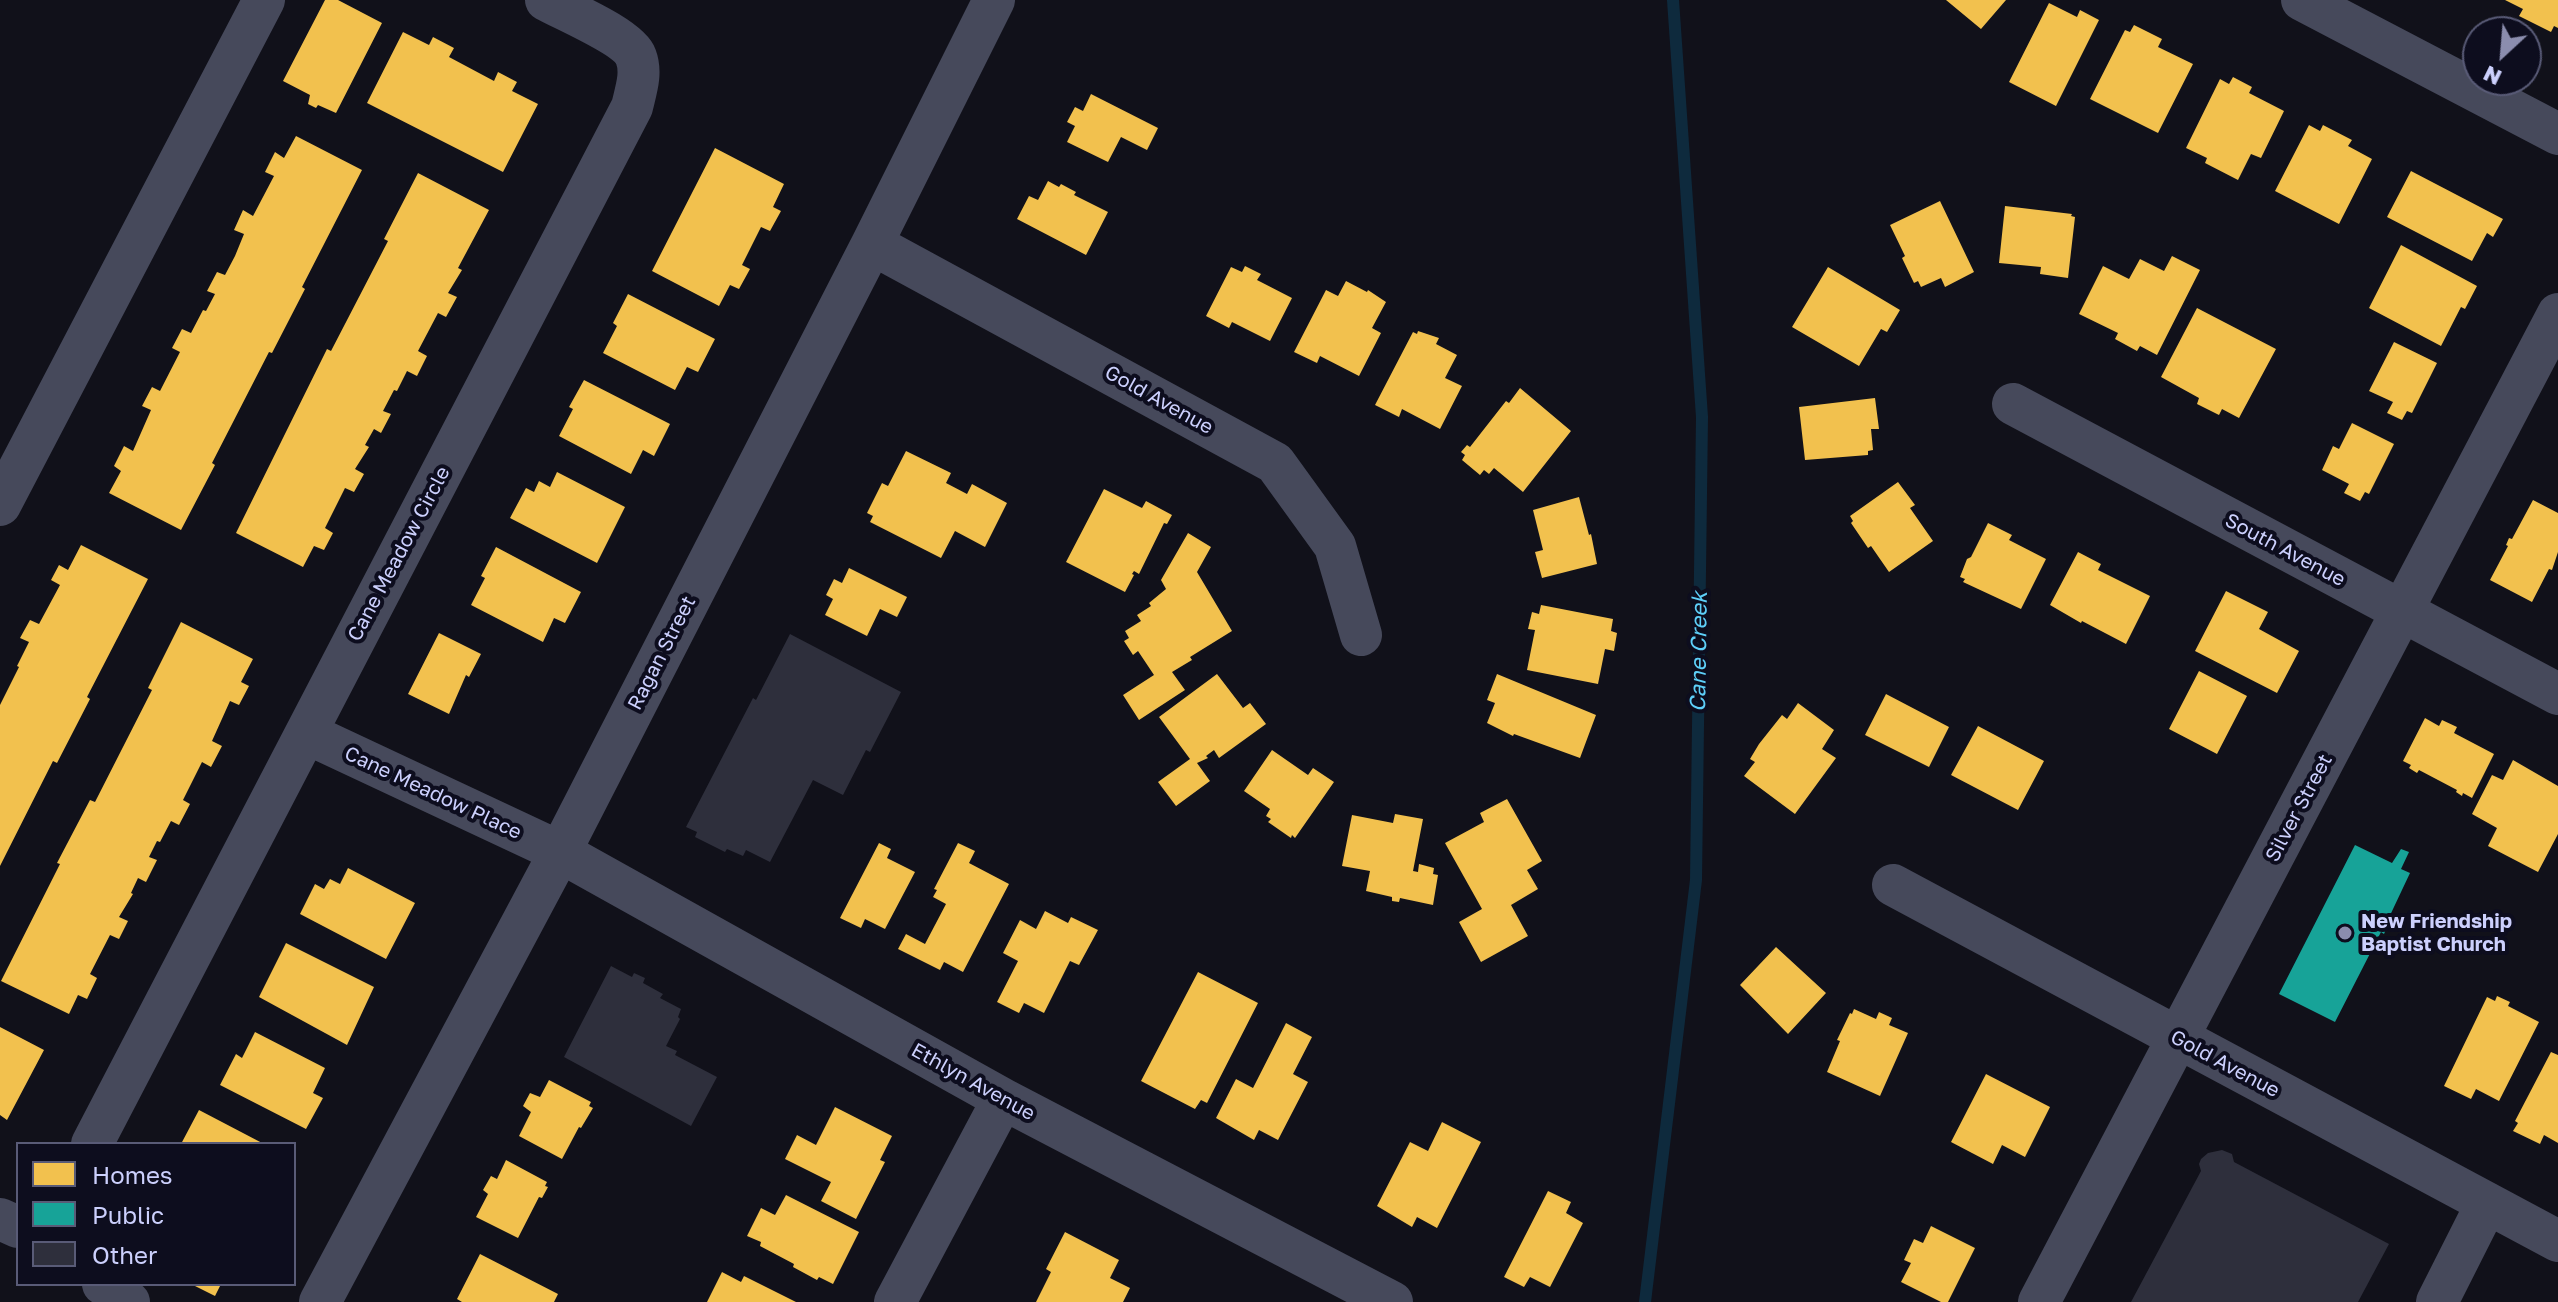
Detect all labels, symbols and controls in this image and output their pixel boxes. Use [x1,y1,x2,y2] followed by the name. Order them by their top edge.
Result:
[2462,16,2542,96] north arrow
[2479,60,2506,92] text: N
[1101,360,1217,440] street label: Gold Avenue
[343,463,455,645] street label: Cane Meadow Circle
[2221,508,2349,592] street label: South Avenue
[623,592,701,714] street label: Ragan Street
[1685,592,1713,712] water label: Cane Creek
[341,741,525,845] street label: Cane Meadow Place
[2261,750,2337,866] street label: Silver Street
[2361,910,2512,957] place label: New Friendship Baptist Church
[2336,924,2354,942] marker: New Friendship Baptist Church
[2166,1025,2284,1103] street label: Gold Avenue
[907,1038,1039,1126] street label: Ethlyn Avenue
[16,1142,296,1286] legend
[92,1160,173,1189] text: Homes
[92,1200,164,1229] text: Public
[92,1240,157,1269] text: Other

